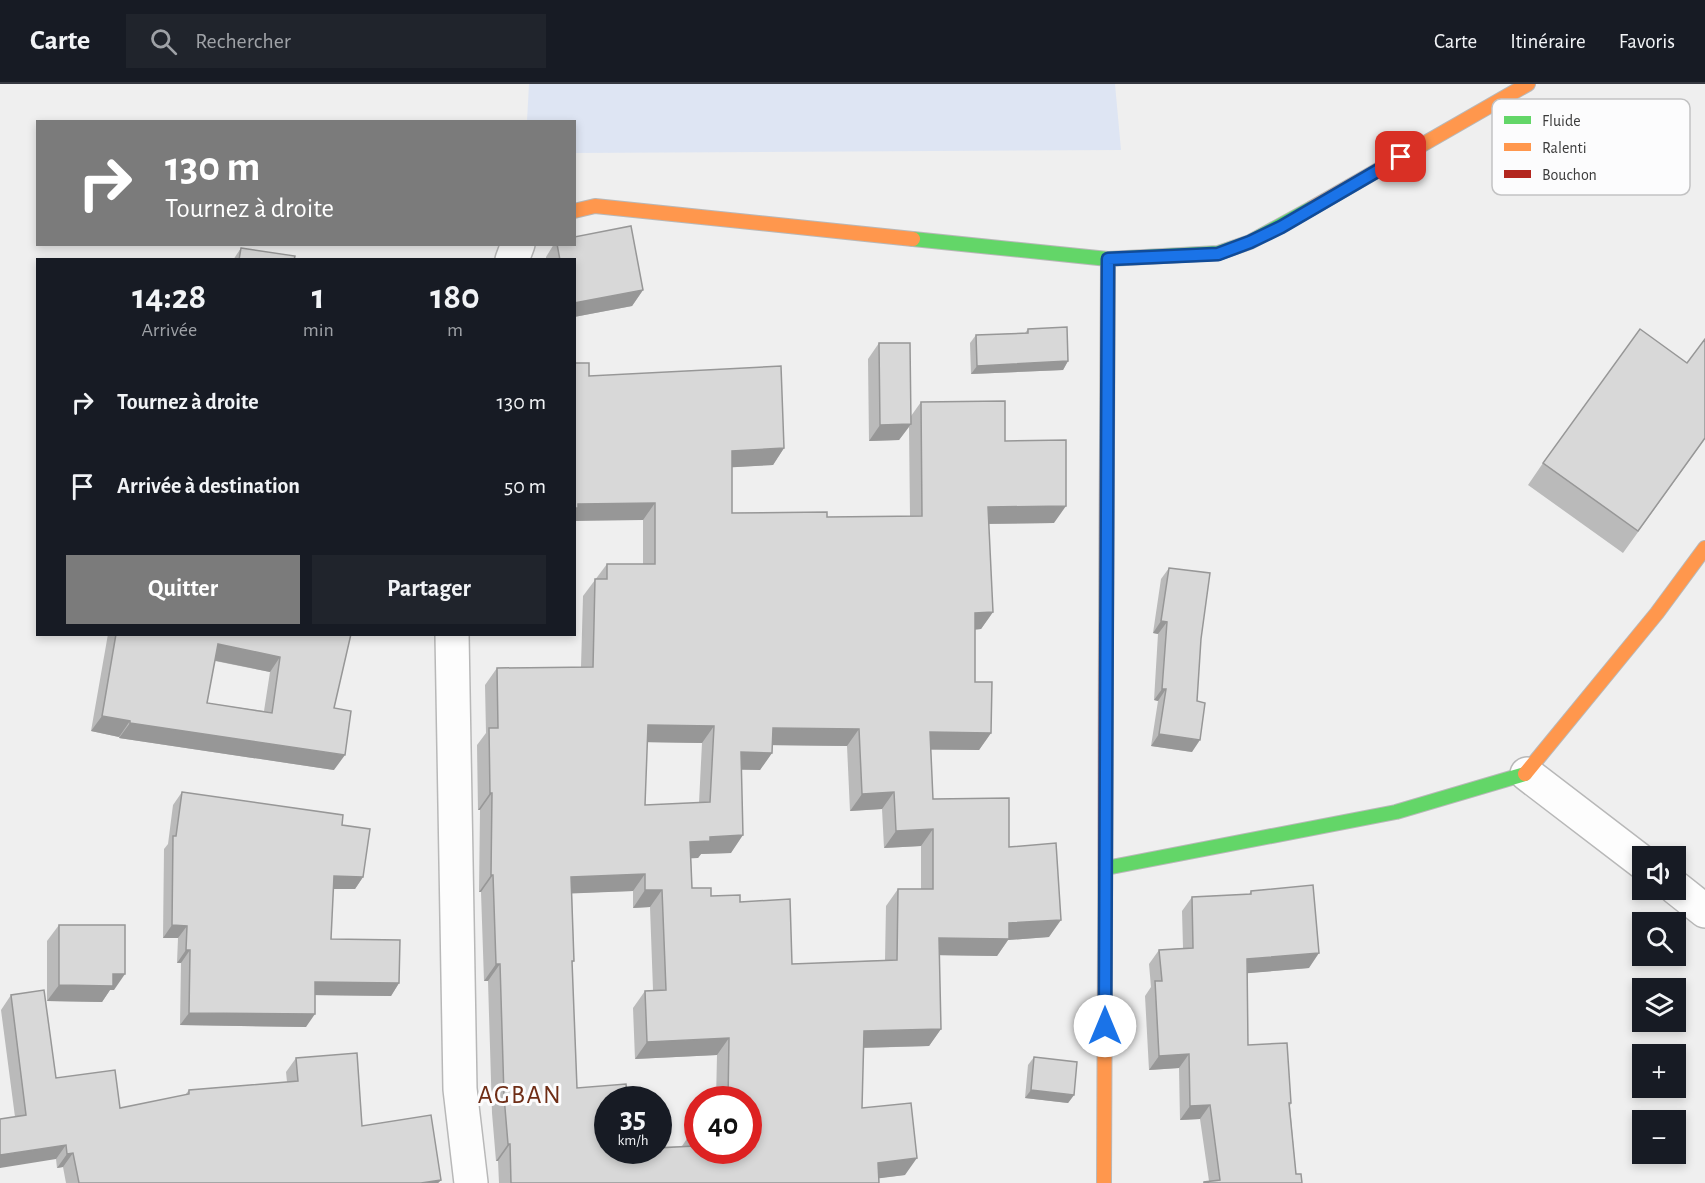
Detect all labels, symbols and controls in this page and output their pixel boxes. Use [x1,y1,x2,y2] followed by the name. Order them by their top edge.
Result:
[126,14,546,68] search box
[147,25,180,58] icon: search
[30,27,90,55] text: Carte
[195,30,291,52] text: Rechercher
[1434,31,1477,52] text: Carte
[1510,31,1586,52] text: Itinéraire
[1619,31,1675,52] text: Favoris
[1492,99,1690,195] legend
[1542,113,1581,129] text: Fluide
[1375,131,1426,182] pin
[1384,140,1417,173] icon: arrive
[1542,140,1587,156] text: Ralenti
[66,144,144,222] icon: right
[165,146,260,188] text: 130 m
[1542,167,1597,183] text: Bouchon
[165,195,334,222] text: Tournez à droite
[132,279,206,315] text: 14:28
[312,279,325,315] text: 1
[430,279,480,315] text: 180
[141,320,197,340] text: Arrivée
[303,320,334,340] text: min
[447,320,463,340] text: m
[66,386,99,419] icon: right
[117,391,259,413] text: Tournez à droite
[497,391,546,413] text: 130 m
[66,470,99,503] icon: arrive
[117,475,300,497] text: Arrivée à destination
[504,475,546,497] text: 50 m
[66,555,300,624] button: Quitter
[312,555,546,624] button: Partager
[1632,846,1686,1164] map controls
[1632,846,1686,900] button: sound
[1632,912,1686,966] button: search
[1632,978,1686,1032] button: layers
[1073,994,1137,1058] position arrow
[1632,1044,1686,1098] button: +
[478,1082,562,1108] district label: AGBAN
[684,1086,762,1164] speed limit sign: 40
[620,1103,646,1133] text: 35
[1632,1110,1686,1164] button: −
[618,1133,648,1148] text: km/h

